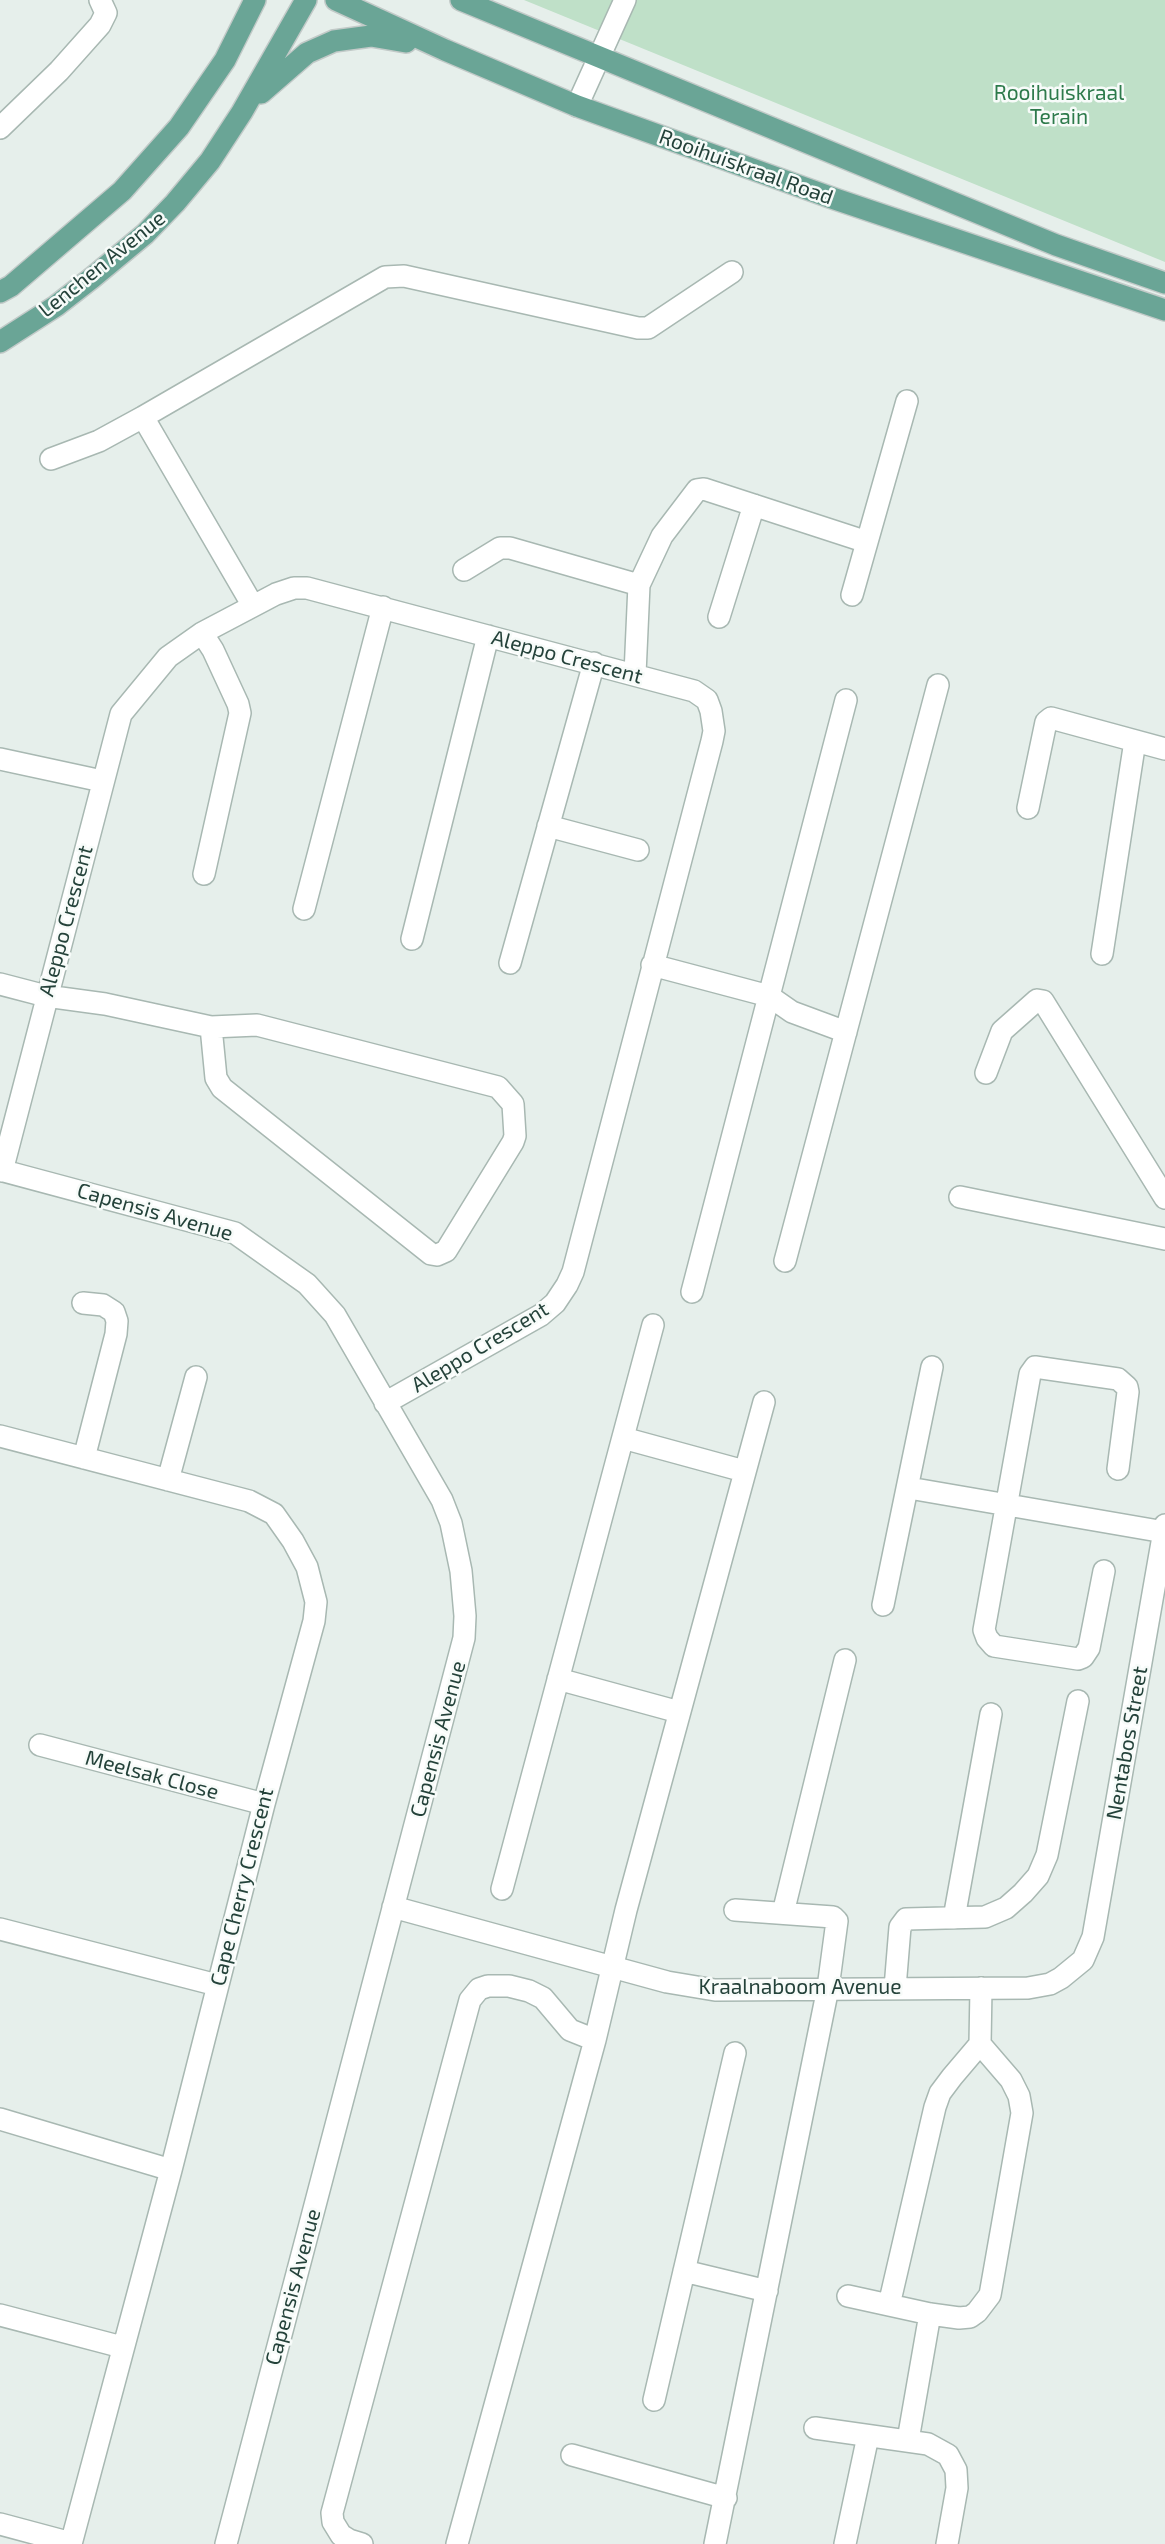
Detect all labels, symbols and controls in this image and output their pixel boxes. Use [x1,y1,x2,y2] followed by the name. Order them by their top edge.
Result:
[994,80,1124,130] park label: Rooihuiskraal Terain
[656,124,836,210] street label: Rooihuiskraal Road
[34,205,170,323] street label: Lenchen Avenue
[489,625,645,689] street label: Aleppo Crescent
[34,843,98,999] street label: Aleppo Crescent
[74,1178,236,1246] street label: Capensis Avenue
[407,1296,553,1398] street label: Aleppo Crescent
[405,1658,471,1820] street label: Capensis Avenue
[1101,1664,1153,1822] street label: Nentabos Street
[83,1745,221,1805] street label: Meelsak Close
[205,1785,279,1989] street label: Cape Cherry Crescent
[698,1974,902,2000] street label: Kraalnaboom Avenue
[260,2206,326,2368] street label: Capensis Avenue

